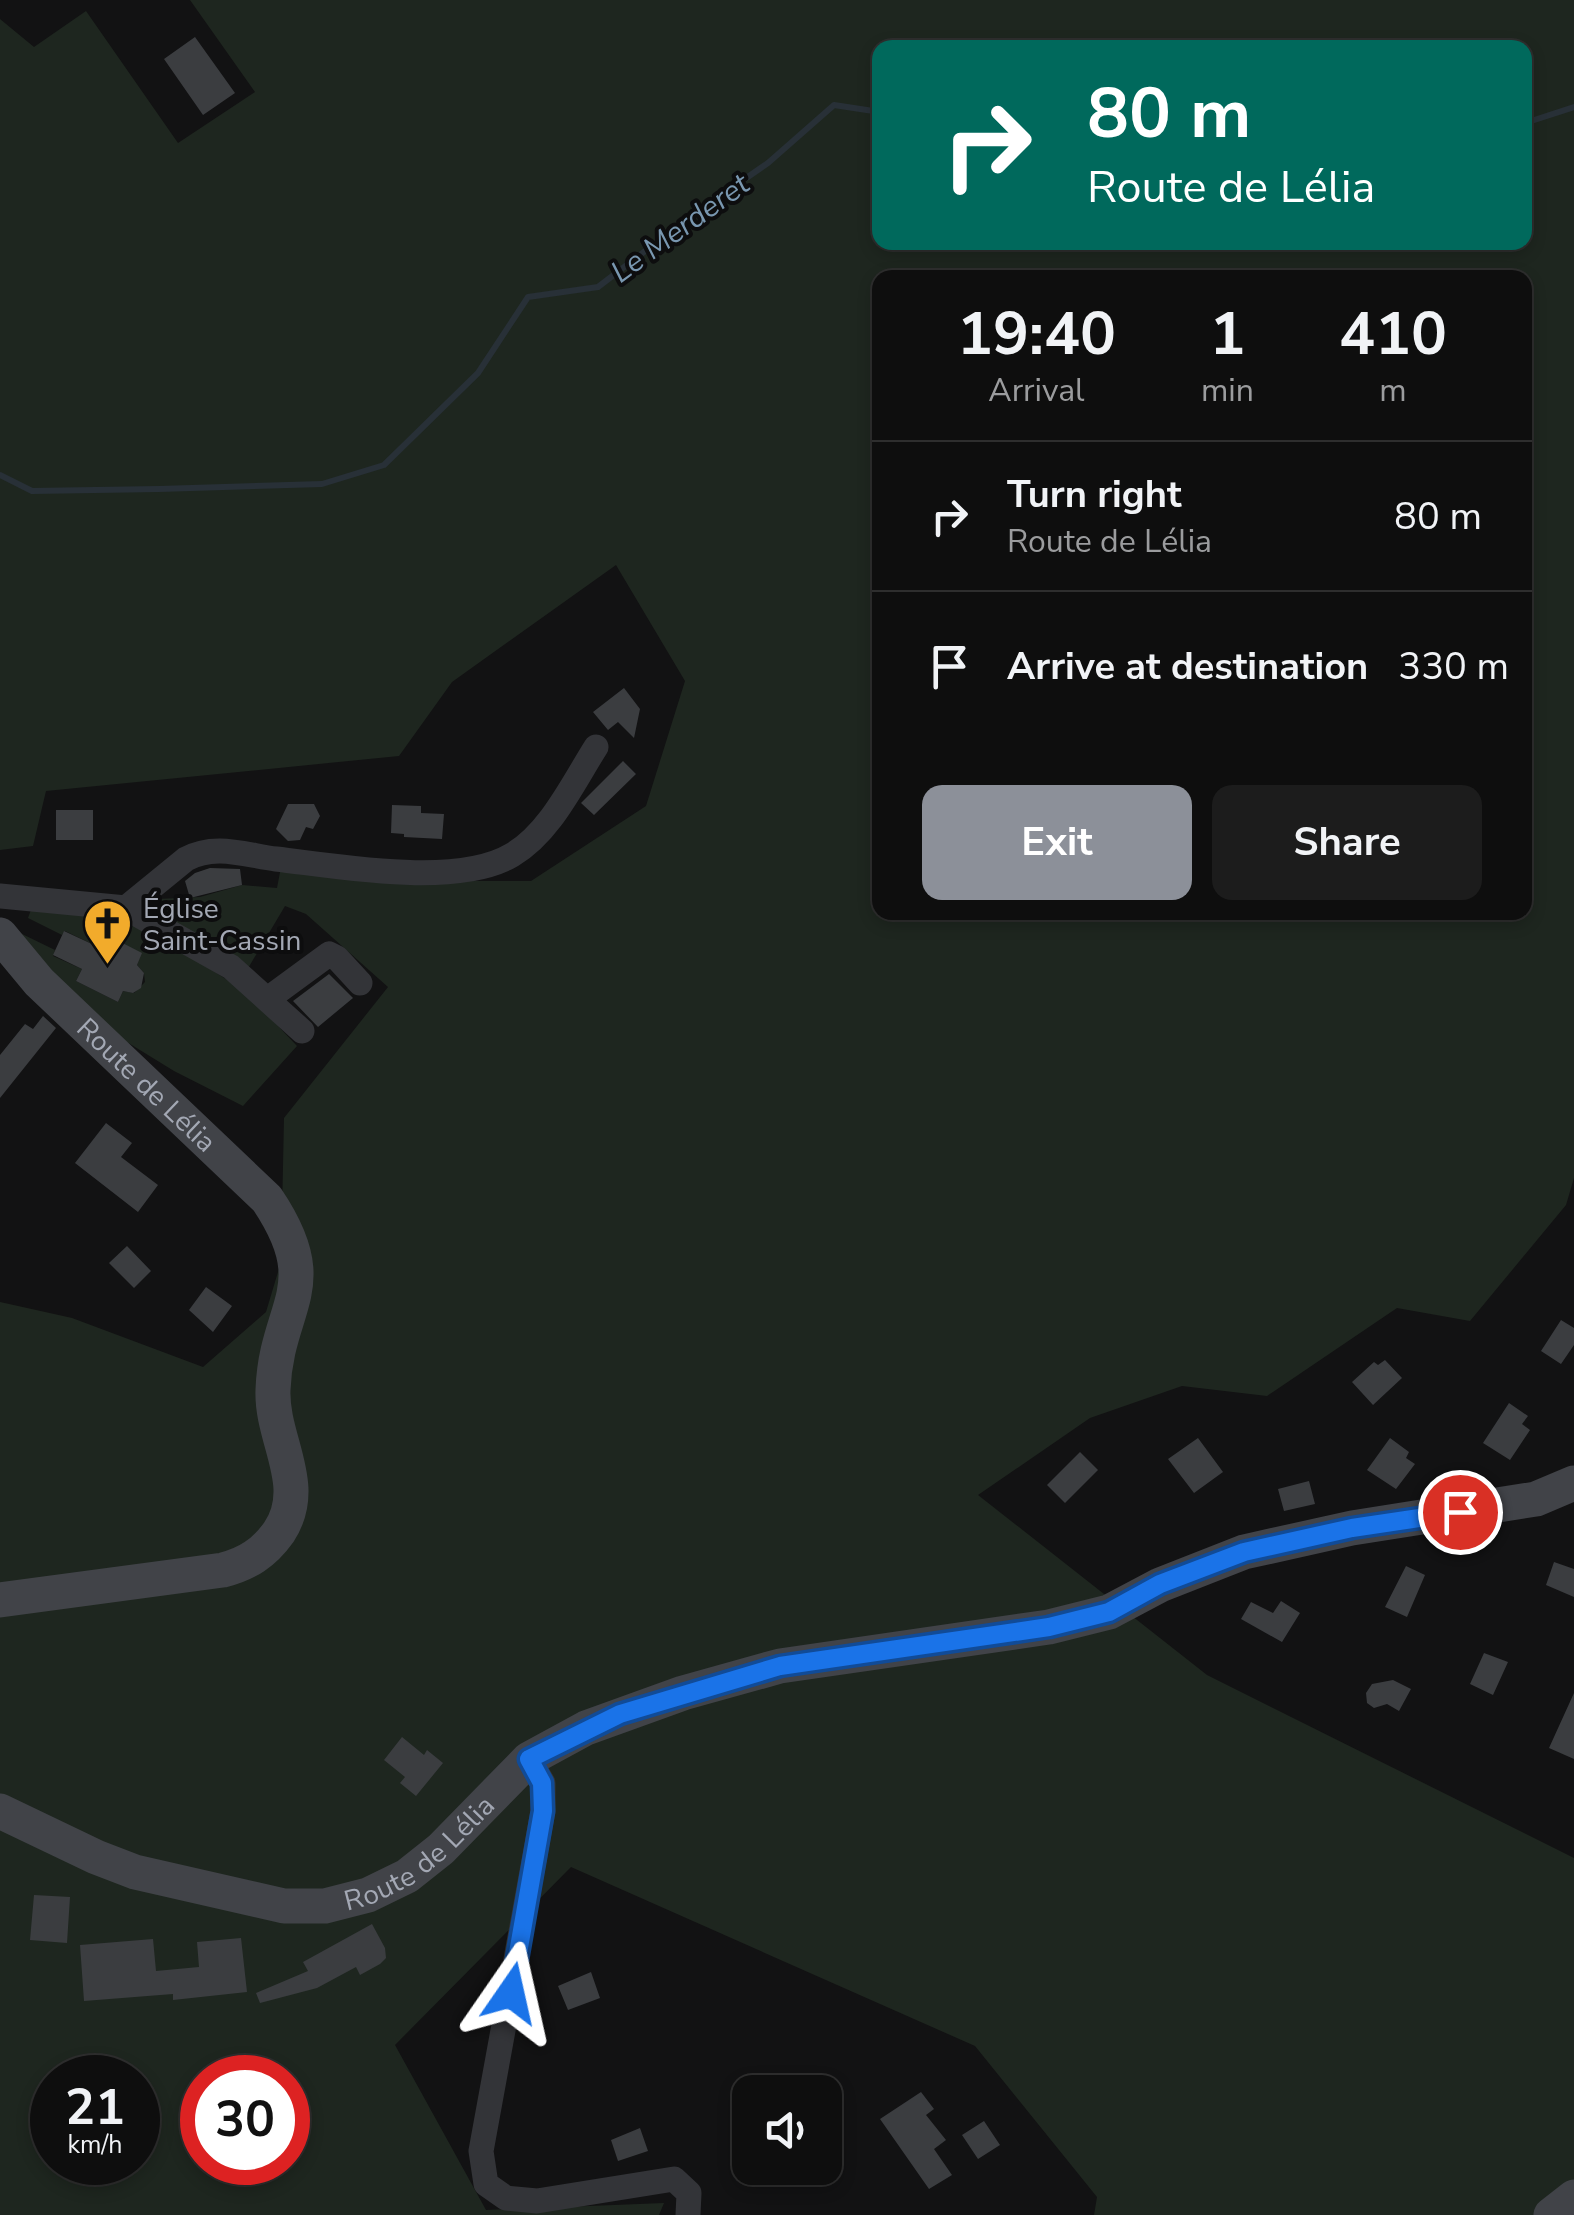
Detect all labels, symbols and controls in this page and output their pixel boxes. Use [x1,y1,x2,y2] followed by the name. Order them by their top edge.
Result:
[1087,66,1251,162] text: 80 m
[922,80,1052,210] icon: right
[1087,157,1375,218] text: Route de Lélia
[603,163,759,293] water label: Le Merderet
[957,293,1116,375] text: 19:40
[1209,293,1245,375] text: 1
[1339,293,1447,375] text: 410
[988,369,1085,412] text: Arrival
[1201,369,1254,412] text: min
[1379,369,1407,412] text: m
[1007,469,1182,520] text: Turn right
[922,489,977,544] icon: right
[1394,491,1482,542] text: 80 m
[1007,520,1212,563] text: Route de Lélia
[922,639,977,694] icon: arrive
[1007,641,1368,692] text: Arrive at destination
[1398,641,1509,692] text: 330 m
[922,785,1192,900] button: Exit
[1212,785,1482,900] button: Share
[143,890,301,960] place label: Église Saint-Cassin
[82,898,134,966] church icon: Église Saint-Cassin
[68,1010,224,1161] street label: Route de Lélia
[1418,1470,1503,1555] pin
[1433,1485,1488,1540] icon: arrive
[340,1787,503,1920] street label: Route de Lélia
[459,1941,563,2045] position arrow
[180,2055,310,2185] speed limit sign: 30
[65,2073,125,2142] text: 21
[732,2075,842,2185] map controls
[732,2075,842,2185] button: sound
[67,2128,123,2162] text: km/h

